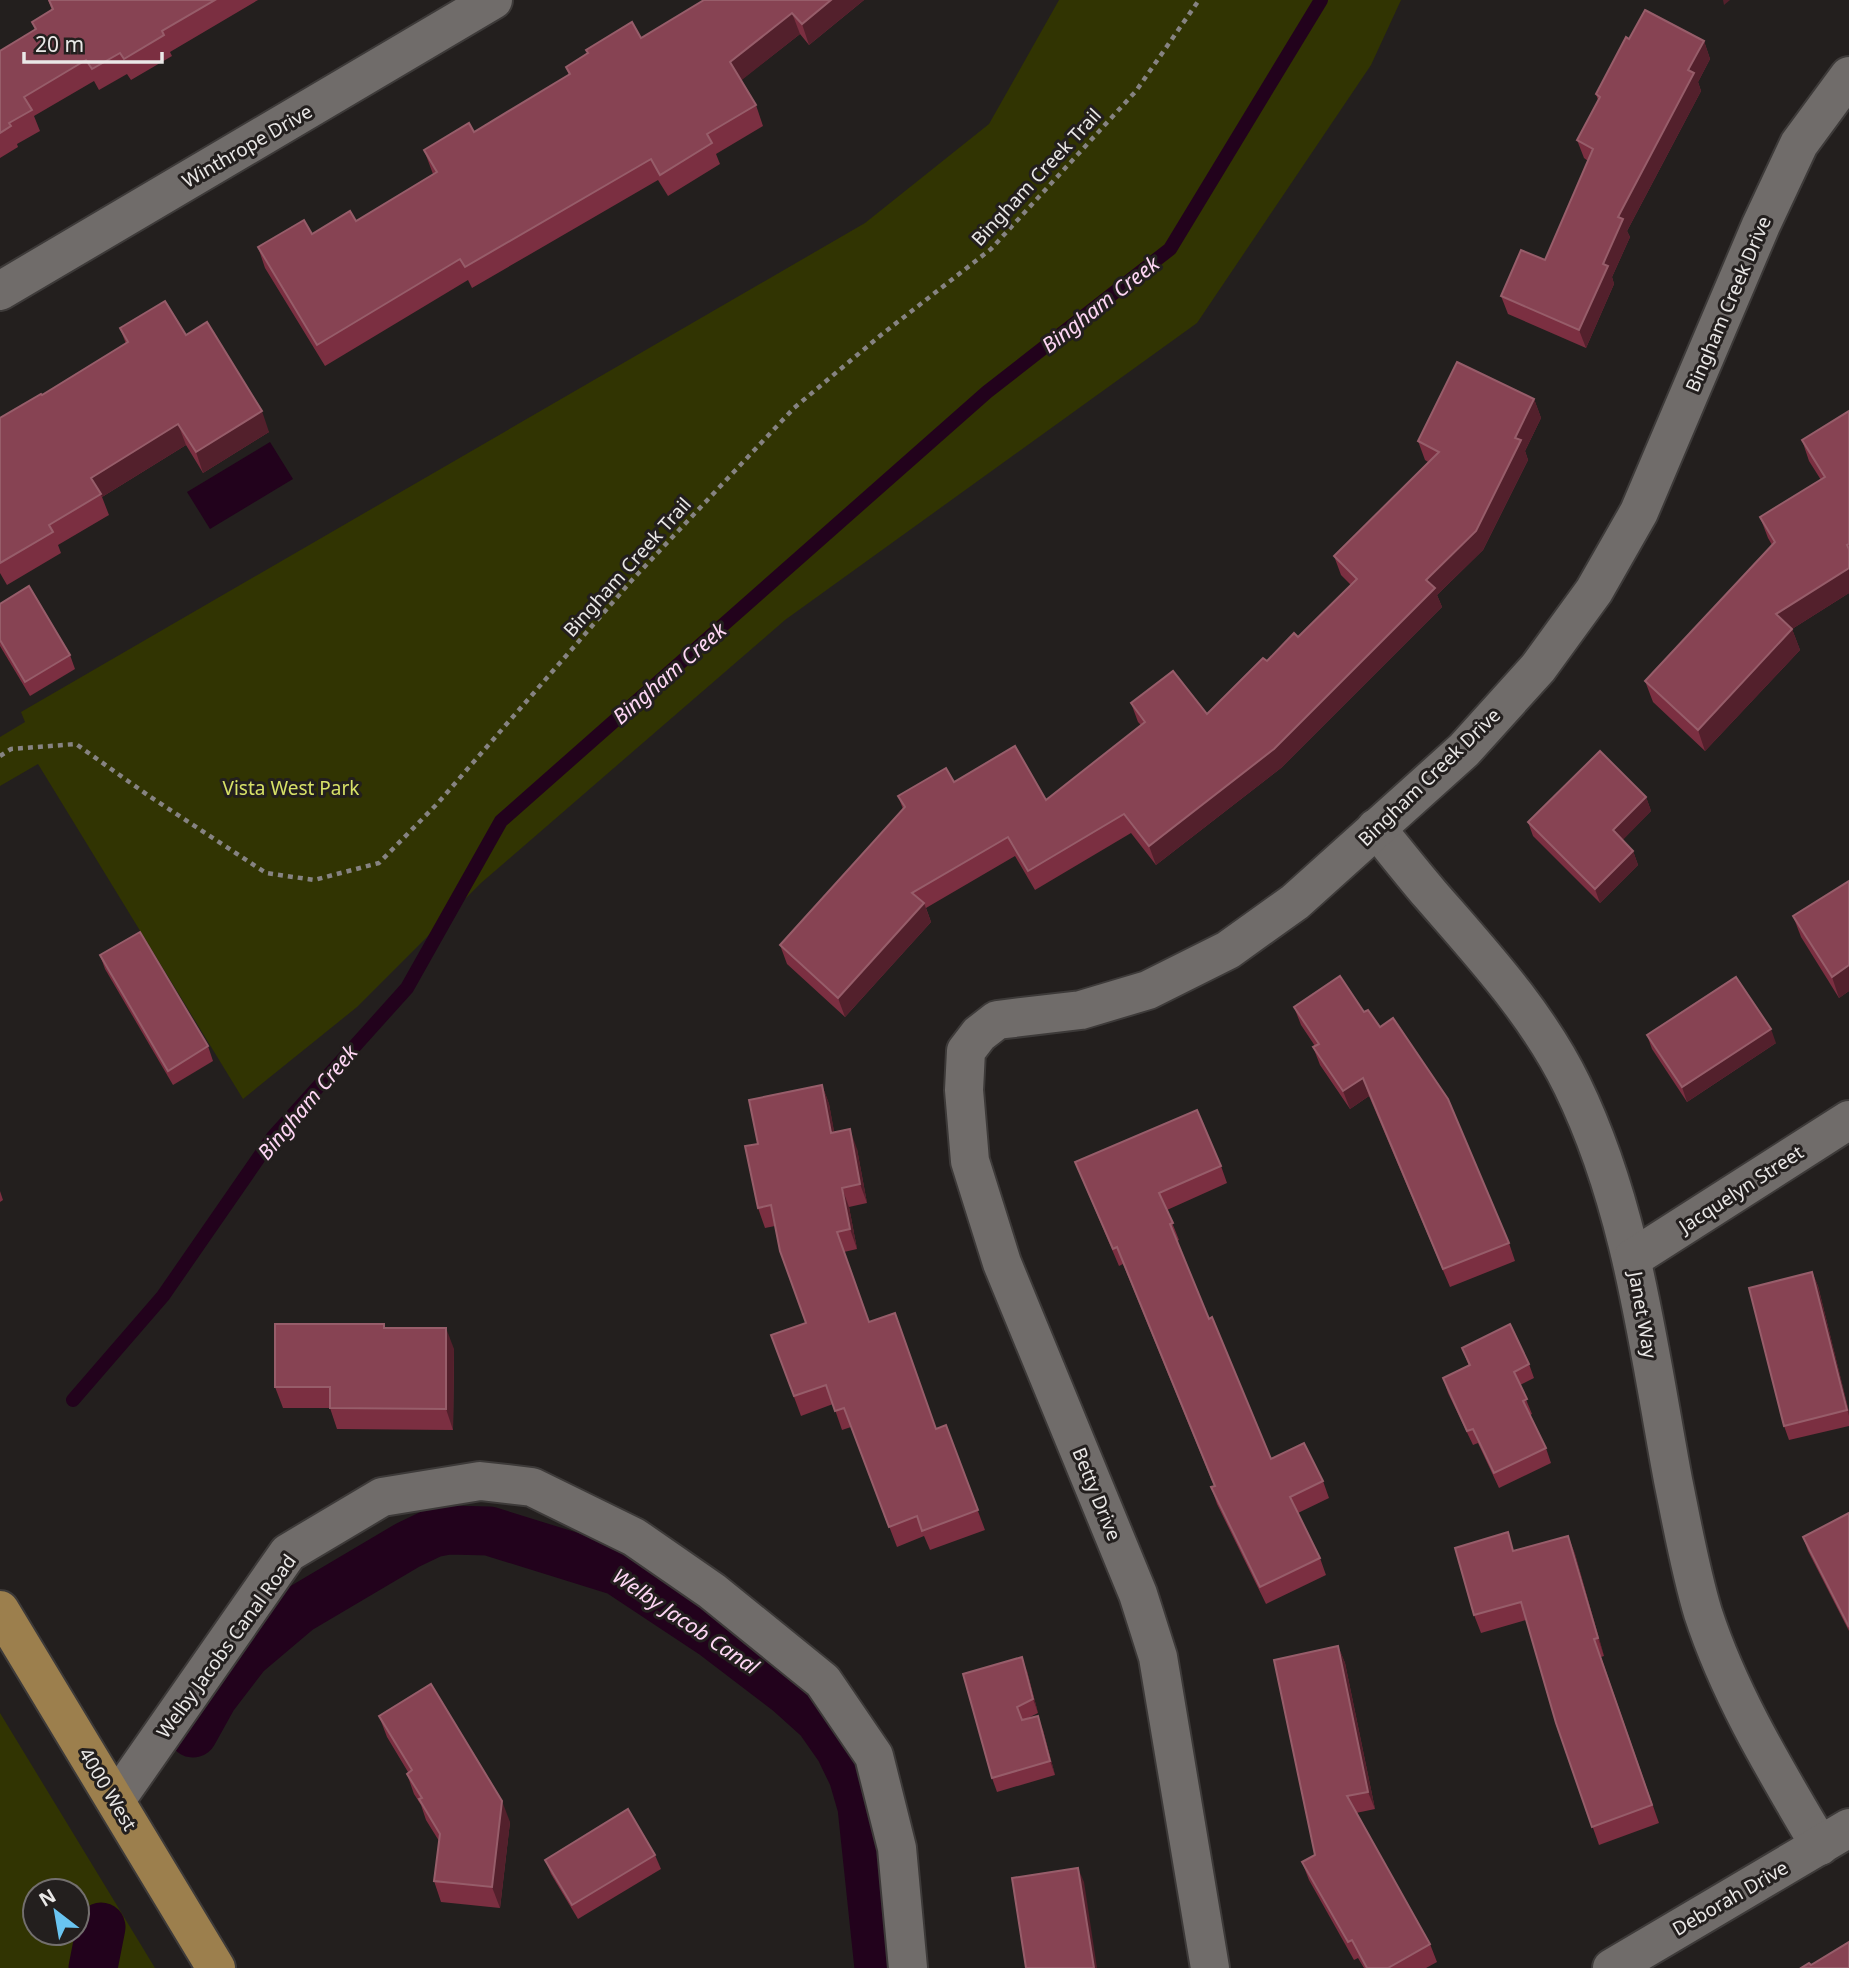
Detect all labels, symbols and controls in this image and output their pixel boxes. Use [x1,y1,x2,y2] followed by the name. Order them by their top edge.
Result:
[24,21,163,65] scale bar
[35,30,84,58] text: 20 m
[177,98,317,194] street label: Winthrope Drive
[965,103,1107,251] street label: Bingham Creek Trail
[1679,212,1777,396] street label: Bingham Creek Drive
[1035,248,1166,359] water label: Bingham Creek
[557,492,697,642] street label: Bingham Creek Trail
[606,615,733,730] water label: Bingham Creek
[1352,702,1506,852] street label: Bingham Creek Drive
[223,775,359,801] park label: Vista West Park
[251,1037,364,1165] water label: Bingham Creek
[1672,1139,1808,1240] street label: Jacquelyn Street
[1622,1268,1663,1361] street label: Janet Way
[1067,1444,1127,1544] street label: Betty Drive
[150,1549,302,1743] street label: Welby Jacobs Canal Road
[607,1562,765,1681] water label: Welby Jacob Canal
[73,1743,143,1835] street label: 4000 West
[1667,1854,1793,1942] street label: Deborah Drive
[21,1877,91,1947] north arrow
[34,1882,61,1913] text: N

